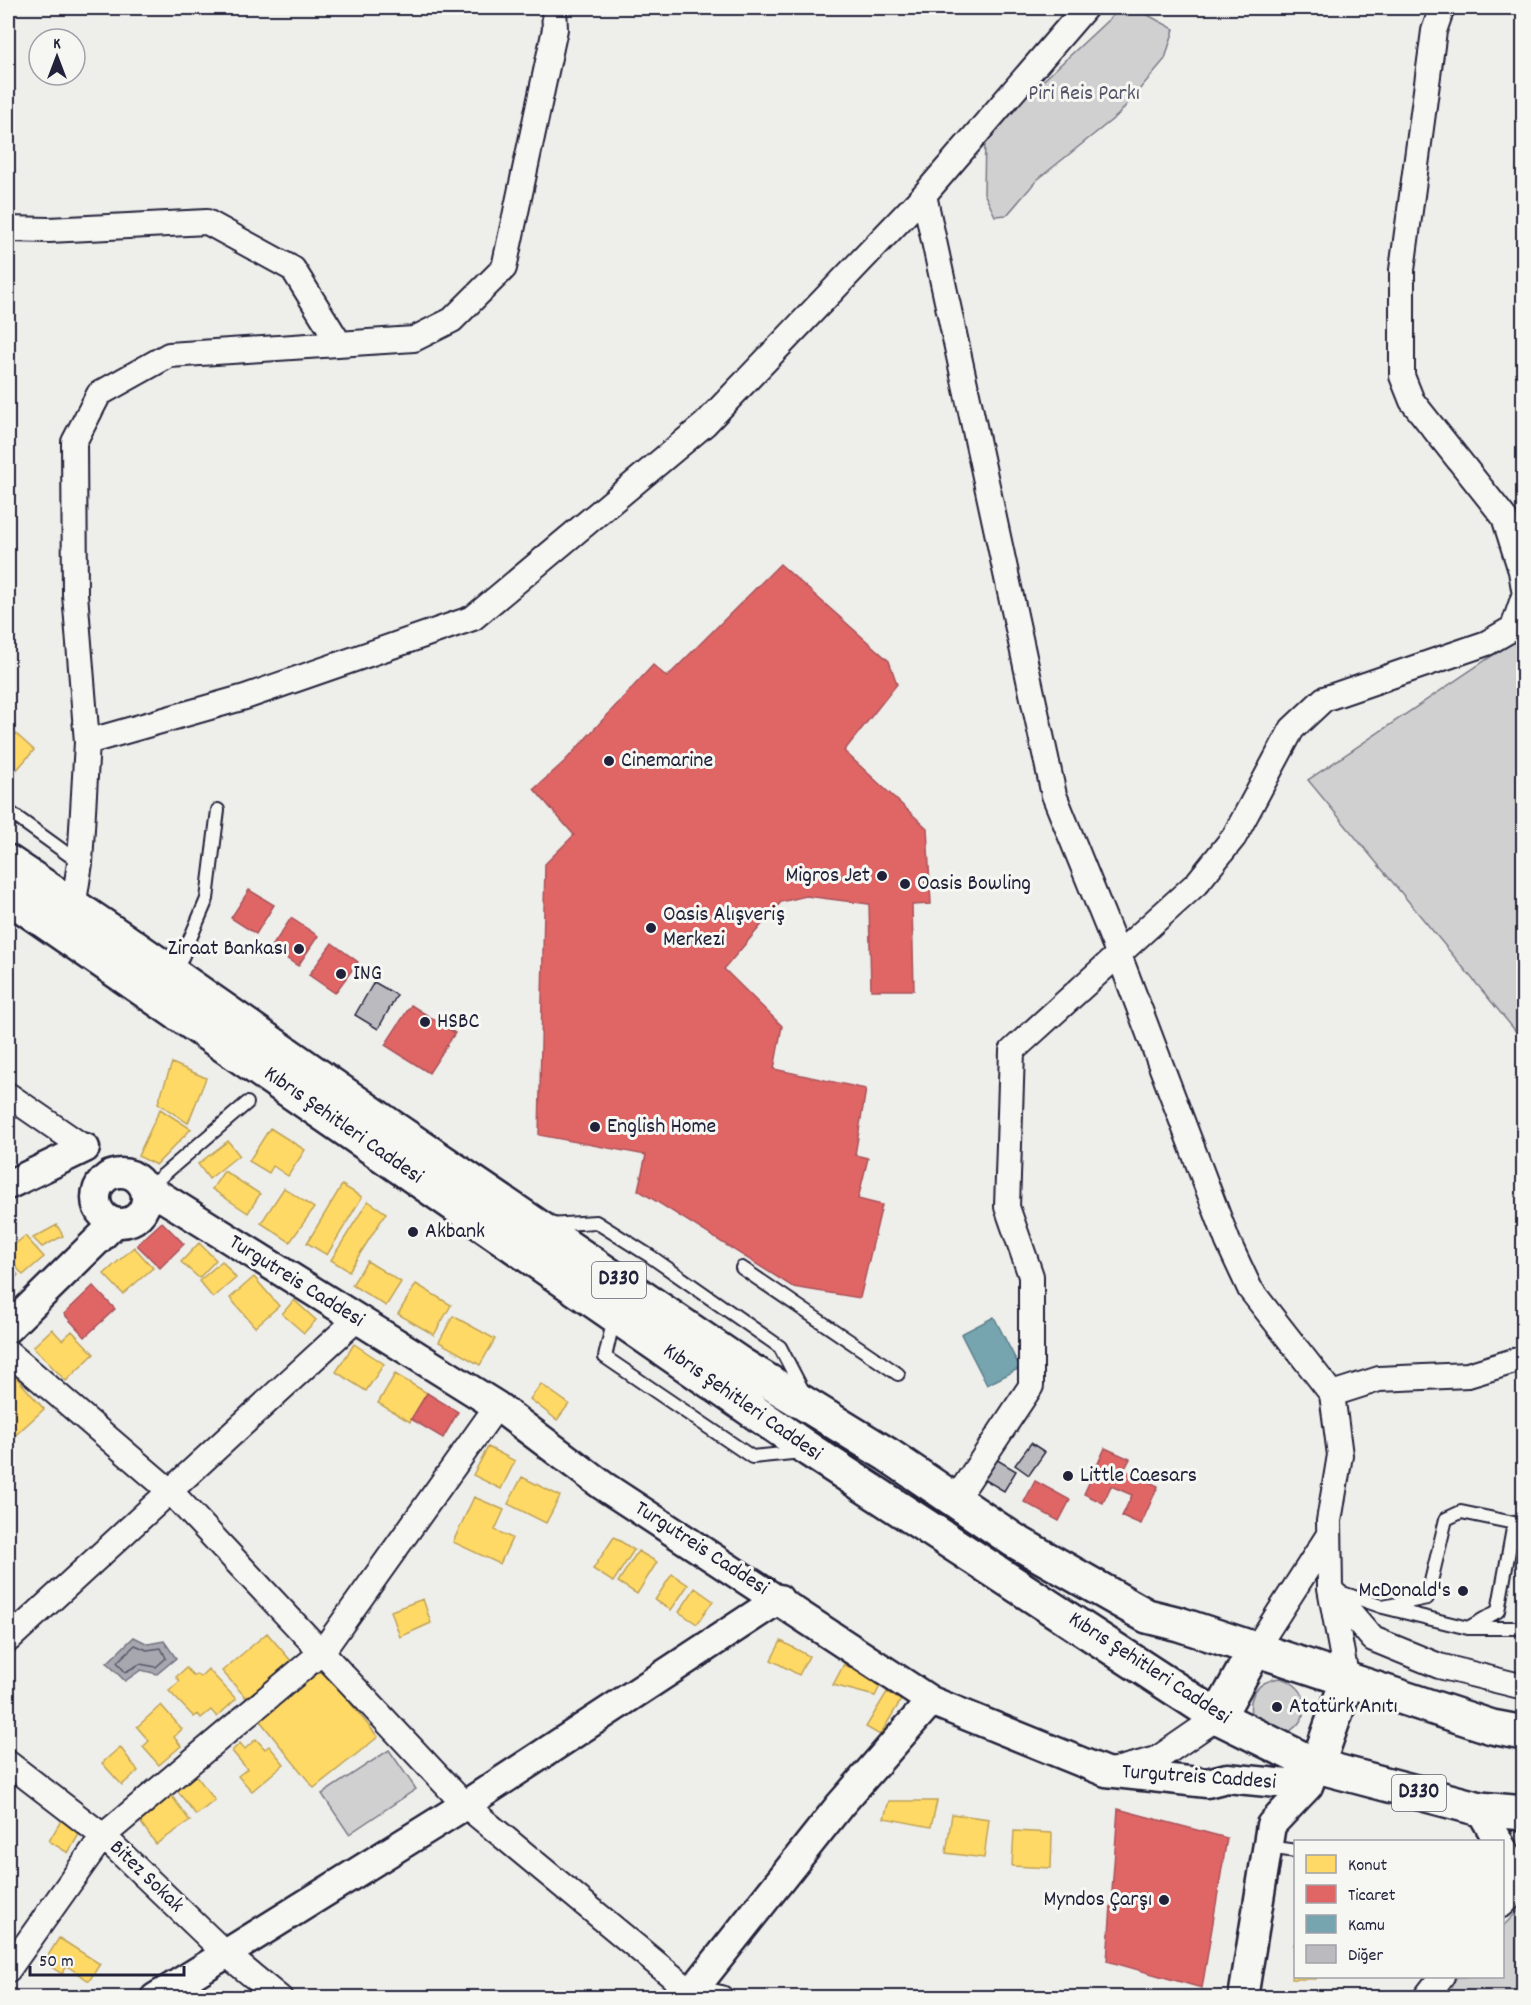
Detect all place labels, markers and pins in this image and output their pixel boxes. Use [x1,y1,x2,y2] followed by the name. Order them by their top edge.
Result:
[621,746,713,777] place label: Cinemarine
[602,754,616,768] marker: Cinemarine
[785,861,870,892] place label: Migros Jet
[875,869,889,883] marker: Migros Jet
[917,869,1031,900] place label: Oasis Bowling
[898,877,912,891] marker: Oasis Bowling
[663,900,785,956] place label: Oasis Alışveriş Merkezi
[644,921,658,935] marker: Oasis Alışveriş Merkezi
[168,934,287,965] place label: Ziraat Bankası
[292,942,306,956] marker: Ziraat Bankası
[353,959,382,990] place label: ING
[334,967,348,981] marker: ING
[437,1007,479,1038] place label: HSBC
[418,1015,432,1029] marker: HSBC
[607,1112,716,1143] place label: English Home
[588,1120,602,1134] marker: English Home
[425,1217,485,1248] place label: Akbank
[406,1225,420,1239] marker: Akbank
[1080,1461,1197,1492] place label: Little Caesars
[1061,1469,1075,1483] marker: Little Caesars
[1358,1576,1451,1607] place label: McDonald's
[1456,1584,1470,1598] marker: McDonald's
[1289,1692,1398,1723] place label: Atatürk Anıtı
[1270,1700,1284,1714] marker: Atatürk Anıtı
[1043,1885,1152,1916] place label: Myndos Çarşı
[1157,1893,1171,1907] marker: Myndos Çarşı

